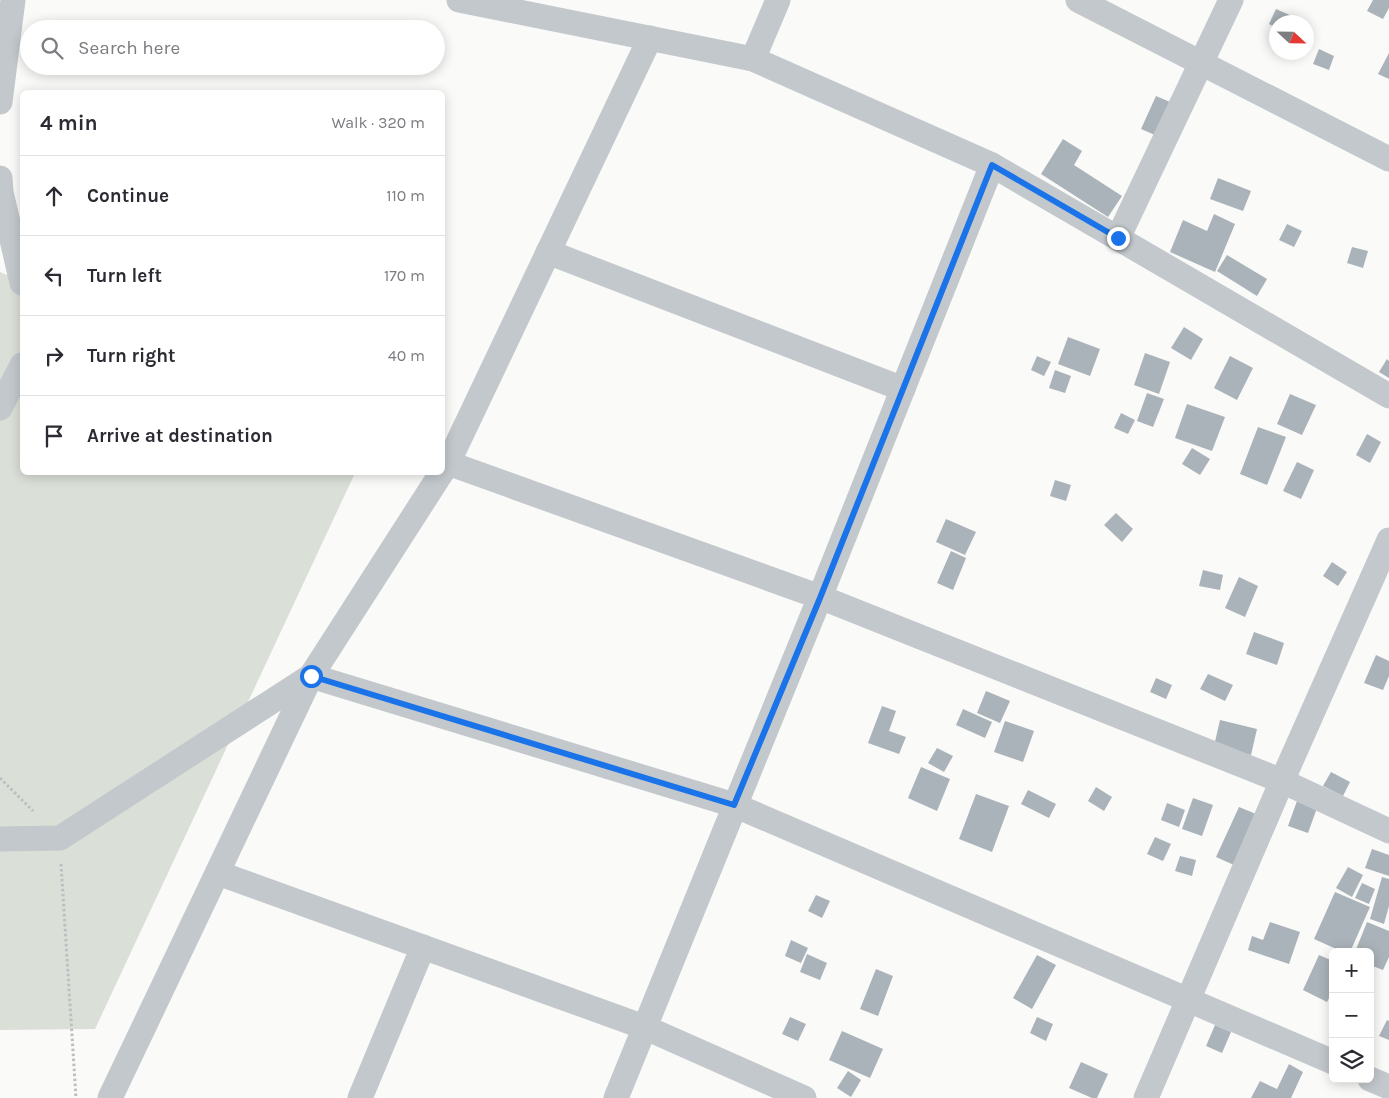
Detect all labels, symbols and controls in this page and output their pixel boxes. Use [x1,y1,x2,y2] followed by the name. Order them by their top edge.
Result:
[1269,15,1314,60] north arrow
[20,20,445,75] search box
[38,34,66,62] icon: search
[78,37,180,59] text: Search here
[40,111,98,135] text: 4 min
[331,113,425,132] text: Walk · 320 m
[40,182,68,210] icon: ahead
[87,185,169,207] text: Continue
[386,186,425,205] text: 110 m
[1107,227,1130,250] route end
[40,262,68,290] icon: left
[87,265,162,287] text: Turn left
[384,266,425,285] text: 170 m
[40,342,68,370] icon: right
[87,345,176,367] text: Turn right
[388,346,425,365] text: 40 m
[40,422,68,450] icon: arrive
[87,425,273,447] text: Arrive at destination
[300,665,323,688] route start
[1329,948,1374,1083] map controls
[1329,948,1374,993] button: +
[1329,993,1374,1038] button: −
[1329,1038,1374,1083] button: layers

